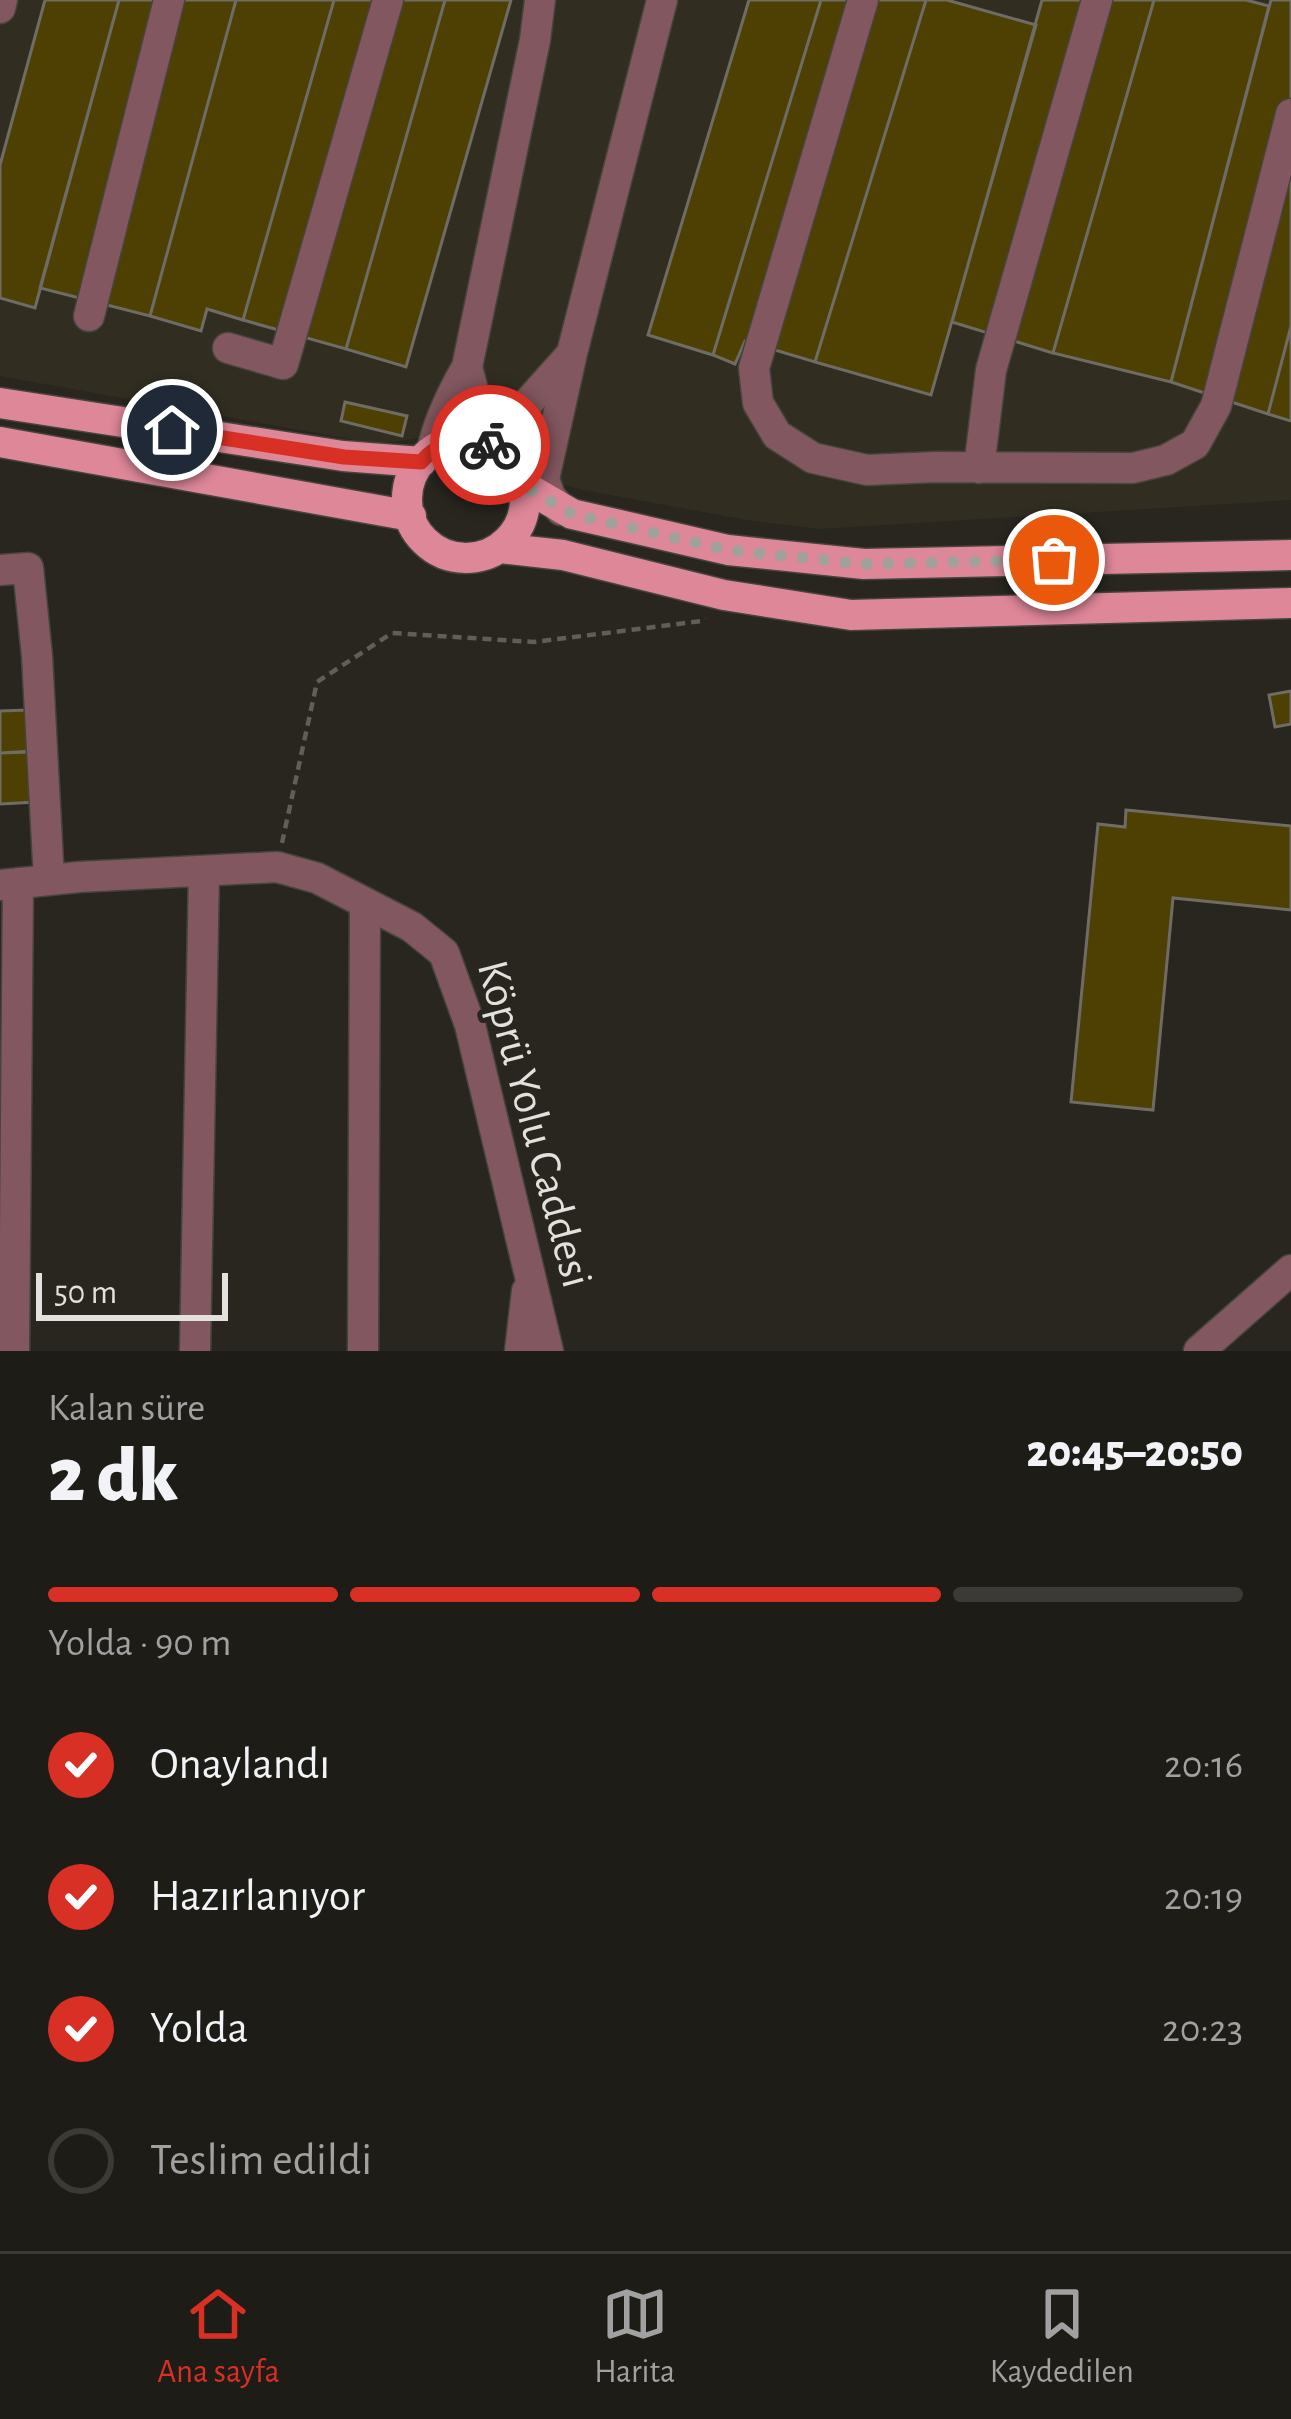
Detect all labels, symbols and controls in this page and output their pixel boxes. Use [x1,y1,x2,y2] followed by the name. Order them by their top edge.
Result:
[121,379,223,481] pin
[430,385,550,505] courier
[139,397,205,463] icon: home
[457,412,523,478] icon: bike
[1003,509,1105,611] pin
[1021,527,1087,593] icon: bag
[469,956,599,1292] street label: Köprü Yolu Caddesi
[36,1267,228,1320] scale bar
[54,1277,117,1310] text: 50 m
[48,1389,205,1428] text: Kalan süre
[1027,1430,1243,1475] text: 20:45–20:50
[48,1438,178,1516] text: 2 dk
[48,1624,231,1663] text: Yolda · 90 m
[48,1732,114,1798] icon: check
[150,1742,330,1787] text: Onaylandı
[1164,1746,1243,1785] text: 20:16
[48,1864,114,1930] icon: check
[150,1874,365,1919] text: Hazırlanıyor
[1164,1878,1243,1917] text: 20:19
[48,1996,114,2062] icon: check
[150,2006,248,2051] text: Yolda
[1162,2010,1243,2049] text: 20:23
[150,2138,372,2183] text: Teslim edildi
[157,2281,280,2393] tab: Ana sayfa
[594,2281,675,2393] tab: Harita
[990,2281,1134,2393] tab: Kaydedilen

